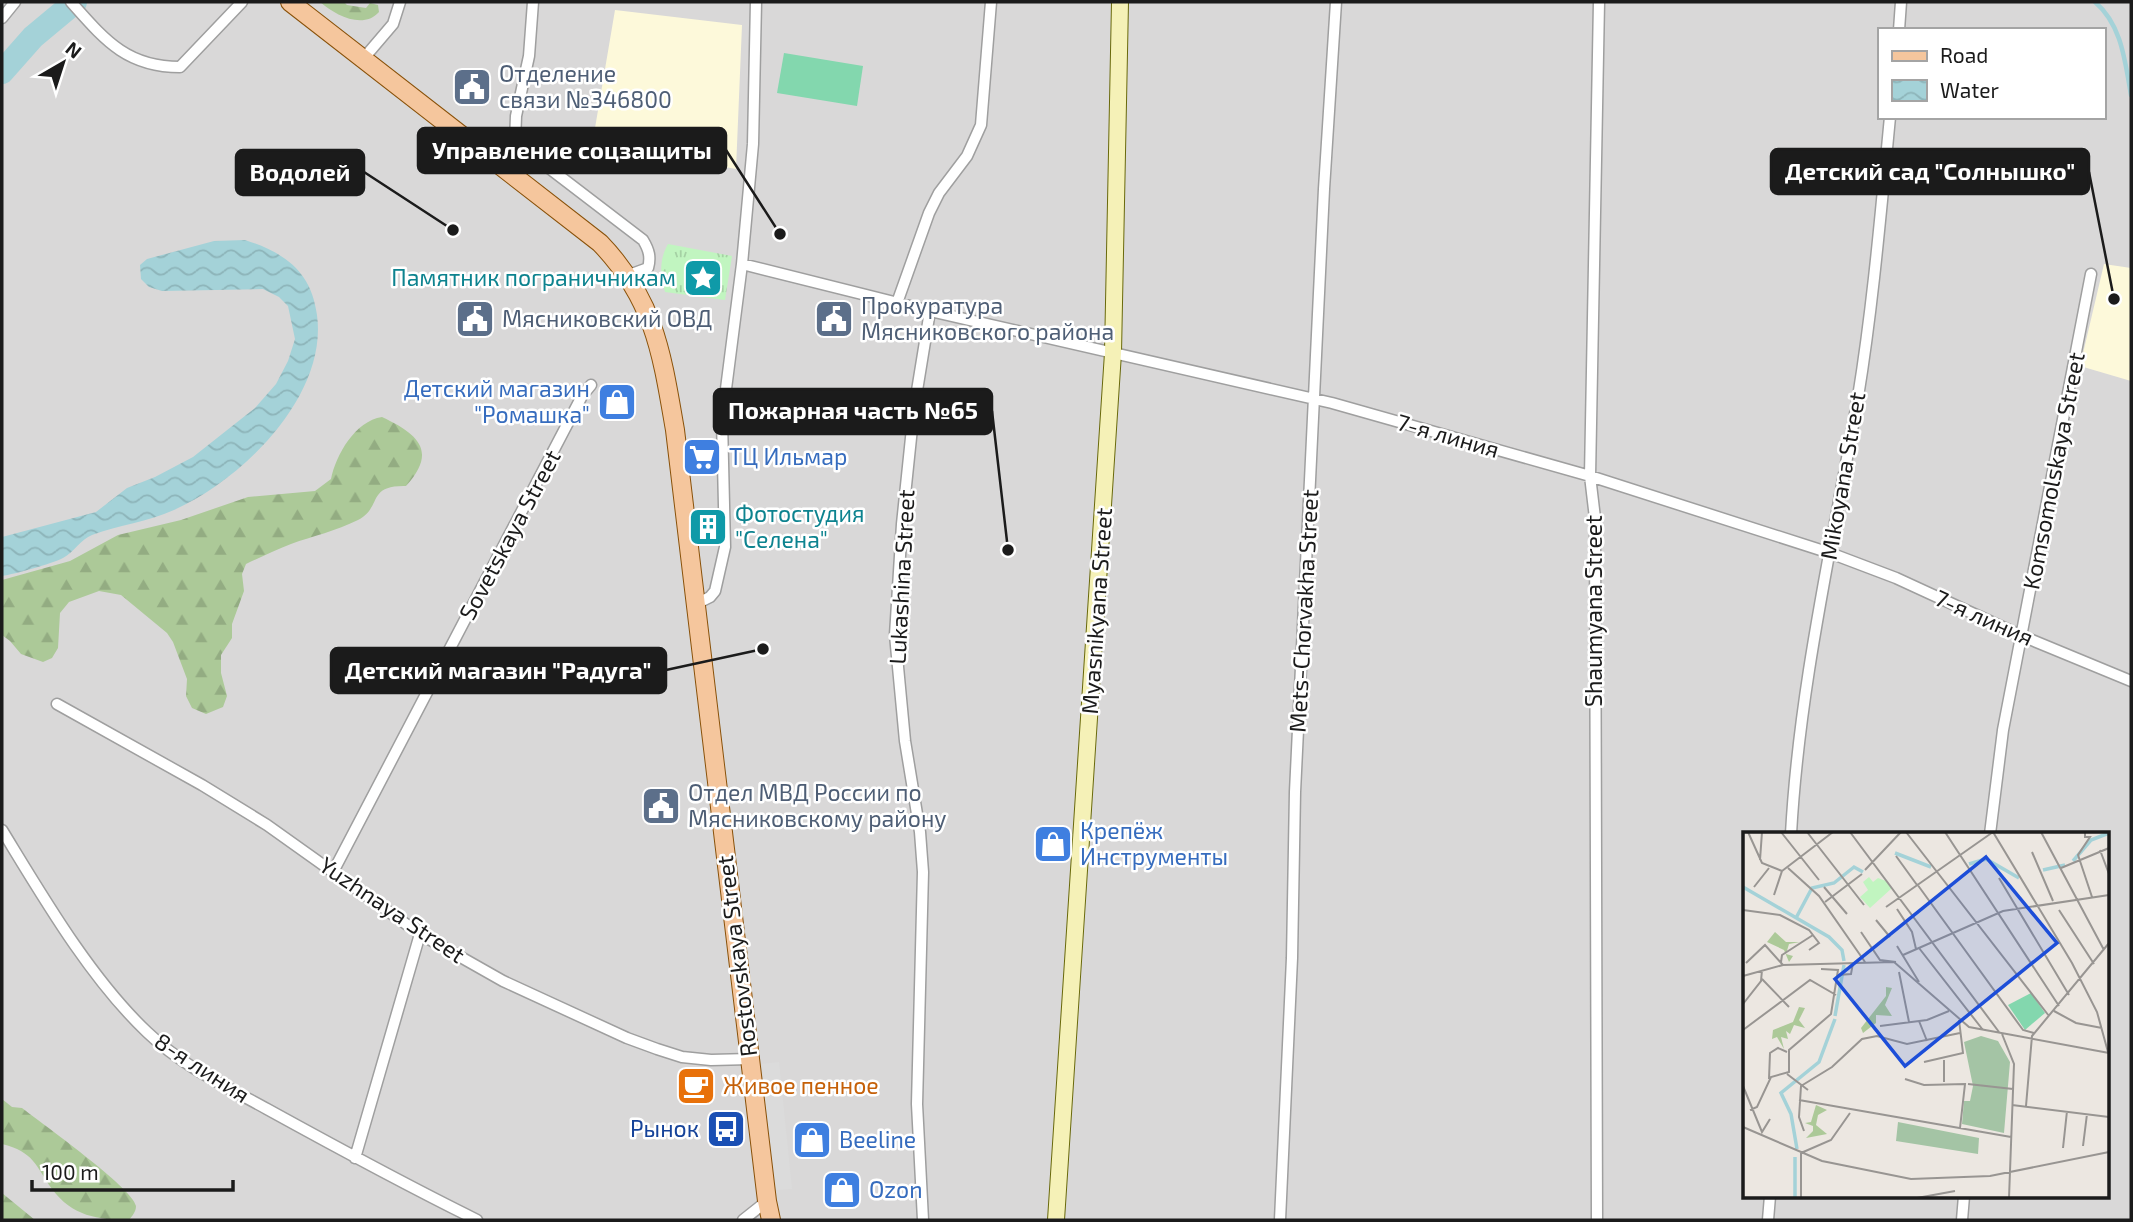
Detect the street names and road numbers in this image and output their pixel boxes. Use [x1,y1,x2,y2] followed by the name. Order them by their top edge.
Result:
[2016,350,2090,592] street label: Komsomolskaya Street
[1813,390,1871,562] street label: Mikoyana Street
[1394,407,1503,463] street label: 7-я линия
[452,444,566,624] street label: Sovetskaya Street
[1283,488,1323,733] street label: Mets-Chorvakha Street
[882,489,920,665] street label: Lukashina Street
[1075,506,1117,715] street label: Myasnikyana Street
[1579,515,1607,707] street label: Shaumyana Street
[1931,583,2038,651] street label: 7-я линия
[314,850,471,968] street label: Yuzhnaya Street
[710,854,762,1058] street label: Rostovskaya Street
[150,1026,255,1108] street label: 8-я линия

